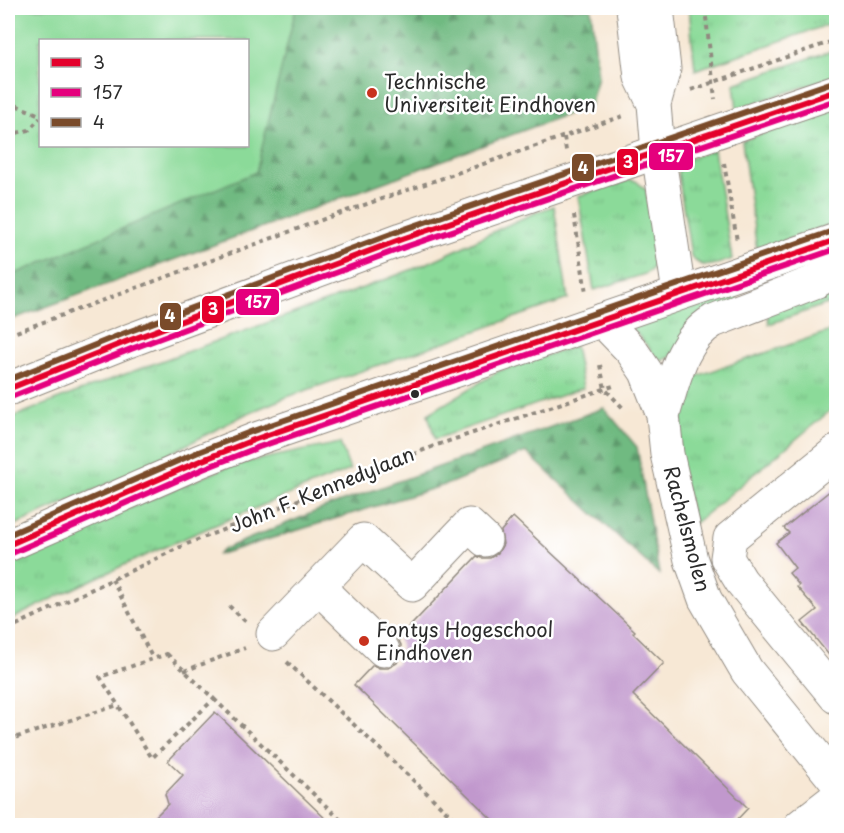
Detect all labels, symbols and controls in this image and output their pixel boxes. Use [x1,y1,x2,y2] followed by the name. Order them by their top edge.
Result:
[39,39,249,147] legend
[93,48,105,75] text: 3
[384,66,596,119] place label: Technische Universiteit Eindhoven
[93,78,123,105] text: 157
[365,86,379,100] marker: Technische Universiteit Eindhoven
[93,108,105,135] text: 4
[648,142,694,171] line badge: 157
[658,143,684,167] text: 157
[616,148,639,176] line badge: 3
[623,149,633,173] text: 3
[571,153,595,182] line badge: 4
[578,155,589,179] text: 4
[235,288,280,316] line badge: 157
[245,289,271,313] text: 157
[201,295,225,324] line badge: 3
[208,296,218,320] text: 3
[159,302,182,331] line badge: 4
[165,303,176,327] text: 4
[409,388,421,400] unlabelled marker
[225,438,419,540] street label: John F. Kennedylaan
[657,462,719,595] street label: Rachelsmolen
[376,614,553,667] place label: Fontys Hogeschool Eindhoven
[357,634,371,648] marker: Fontys Hogeschool Eindhoven

